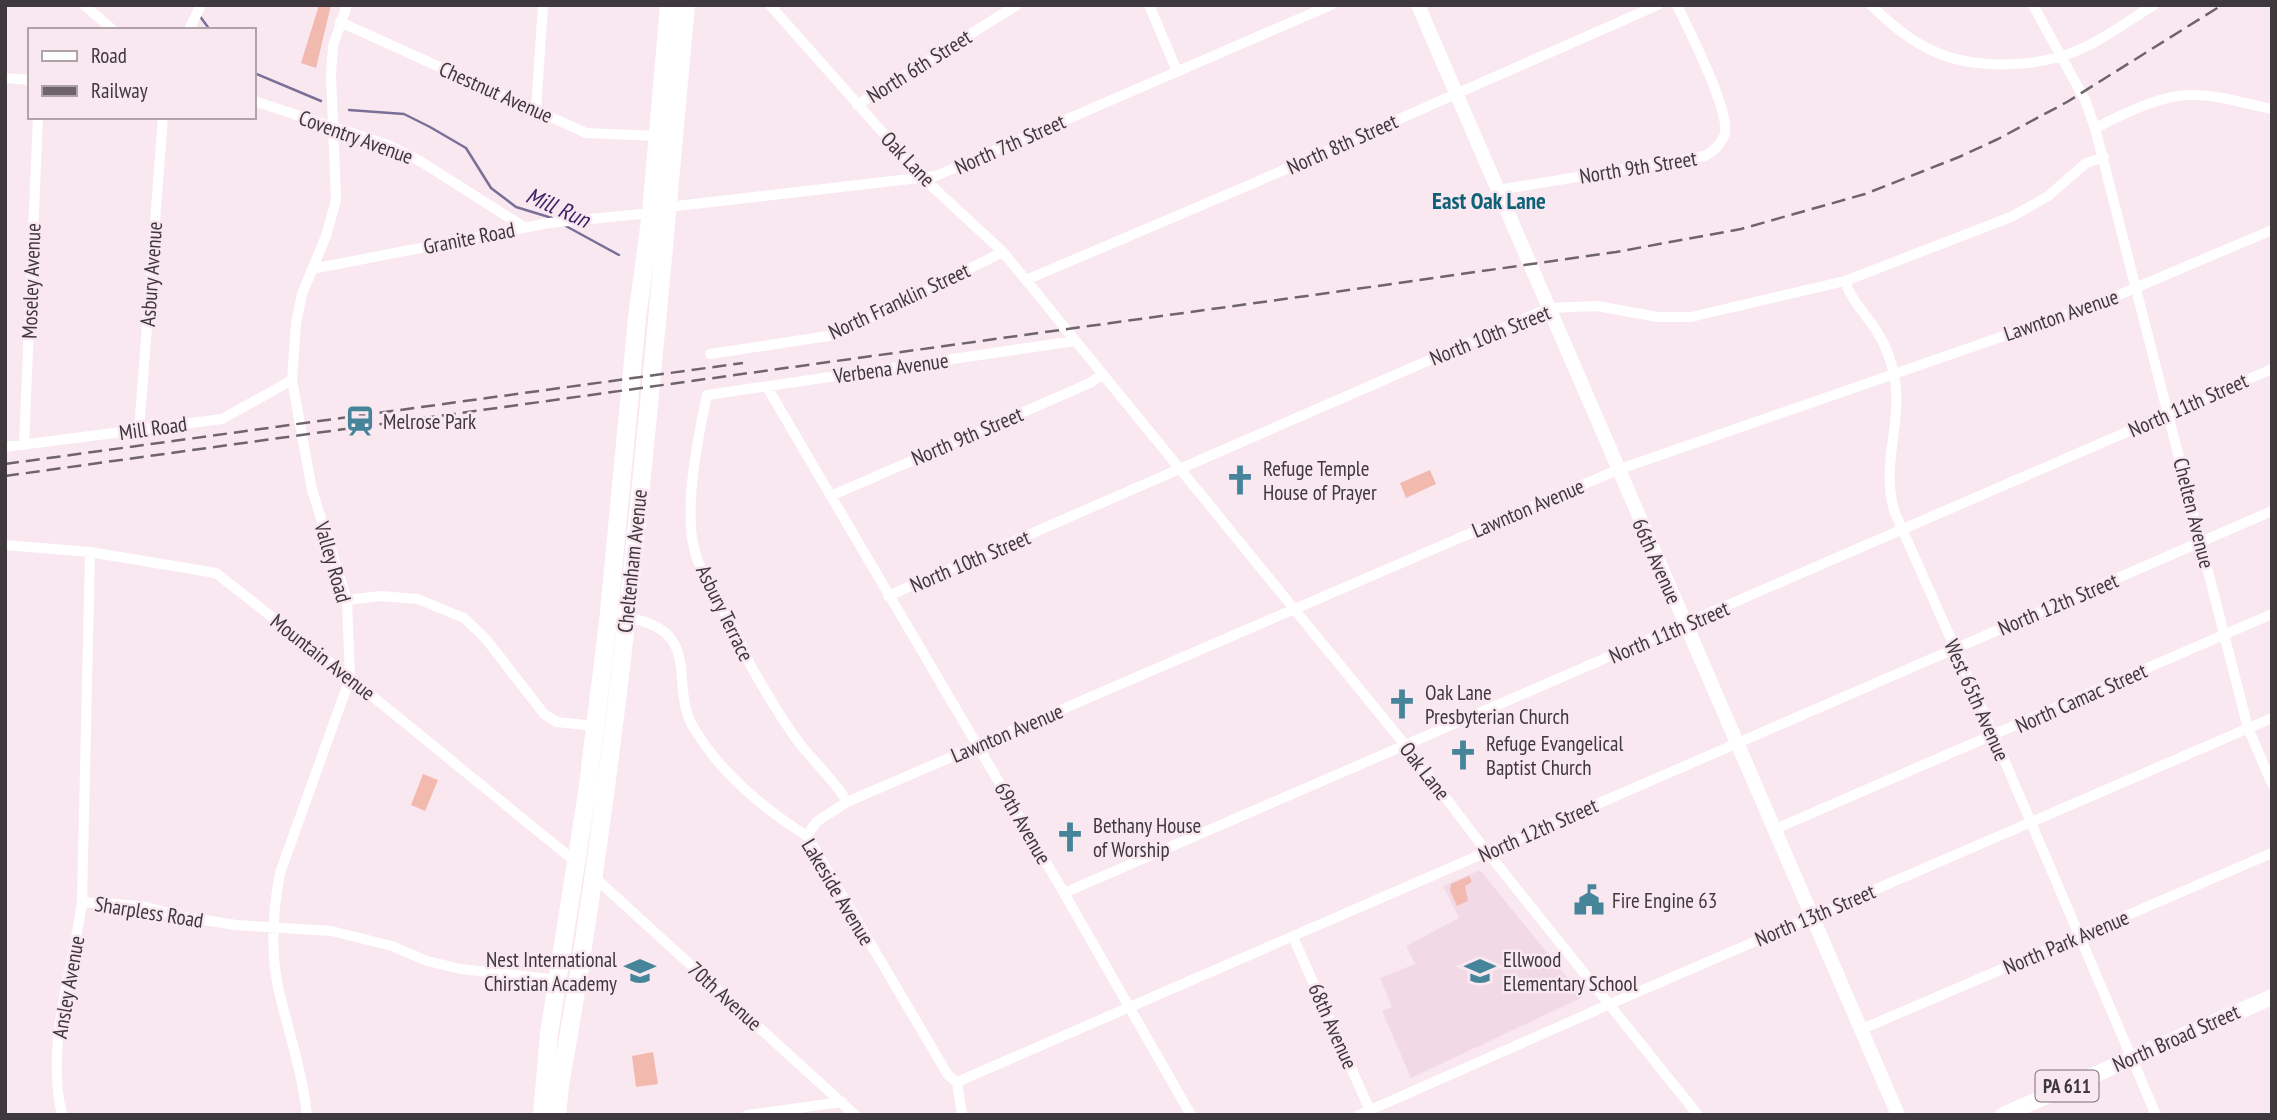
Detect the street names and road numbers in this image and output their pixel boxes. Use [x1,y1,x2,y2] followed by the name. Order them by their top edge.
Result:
[862,23,977,109] street label: North 6th Street
[435,55,557,129] street label: Chestnut Avenue
[295,104,417,170] street label: Coventry Avenue
[1282,107,1402,180] street label: North 8th Street
[950,108,1070,180] street label: North 7th Street
[875,126,941,192] street label: Oak Lane
[1577,144,1699,190] street label: North 9th Street
[421,216,517,260] street label: Granite Road
[134,221,168,327] street label: Asbury Avenue
[15,223,47,339] street label: Moseley Avenue
[824,256,974,346] street label: North Franklin Street
[2000,283,2122,347] street label: Lawnton Avenue
[1426,298,1555,371] street label: North 10th Street
[831,347,950,390] street label: Verbena Avenue
[2124,367,2252,443] street label: North 11th Street
[907,400,1027,472] street label: North 9th Street
[117,410,189,446] street label: Mill Road
[2167,455,2221,571] street label: Chelten Avenue
[1468,472,1588,544] street label: Lawnton Avenue
[611,488,653,634] street label: Cheltenham Avenue
[1626,514,1688,608] street label: 66th Avenue
[308,517,357,606] street label: Valley Road
[906,523,1034,598] street label: North 10th Street
[690,560,760,666] street label: Asbury Terrace
[1994,566,2122,641] street label: North 12th Street
[1605,594,1733,669] street label: North 11th Street
[265,608,381,706] street label: Mountain Avenue
[1938,635,2016,765] street label: West 65th Avenue
[2011,657,2151,739] street label: North Camac Street
[947,697,1067,769] street label: Lawnton Avenue
[1394,736,1456,806] street label: Oak Lane
[989,777,1057,869] street label: 69th Avenue
[1474,792,1602,868] street label: North 12th Street
[796,834,880,950] street label: Lakeside Avenue
[1751,877,1879,952] street label: North 13th Street
[93,890,205,934] street label: Sharpless Road
[1999,903,2133,981] street label: North Park Avenue
[46,934,90,1040] street label: Ansley Avenue
[682,956,768,1036] street label: 70th Avenue
[1302,979,1364,1073] street label: 68th Avenue
[2108,998,2244,1078] street label: North Broad Street
[2036,1070,2098,1102] road number: PA 611

